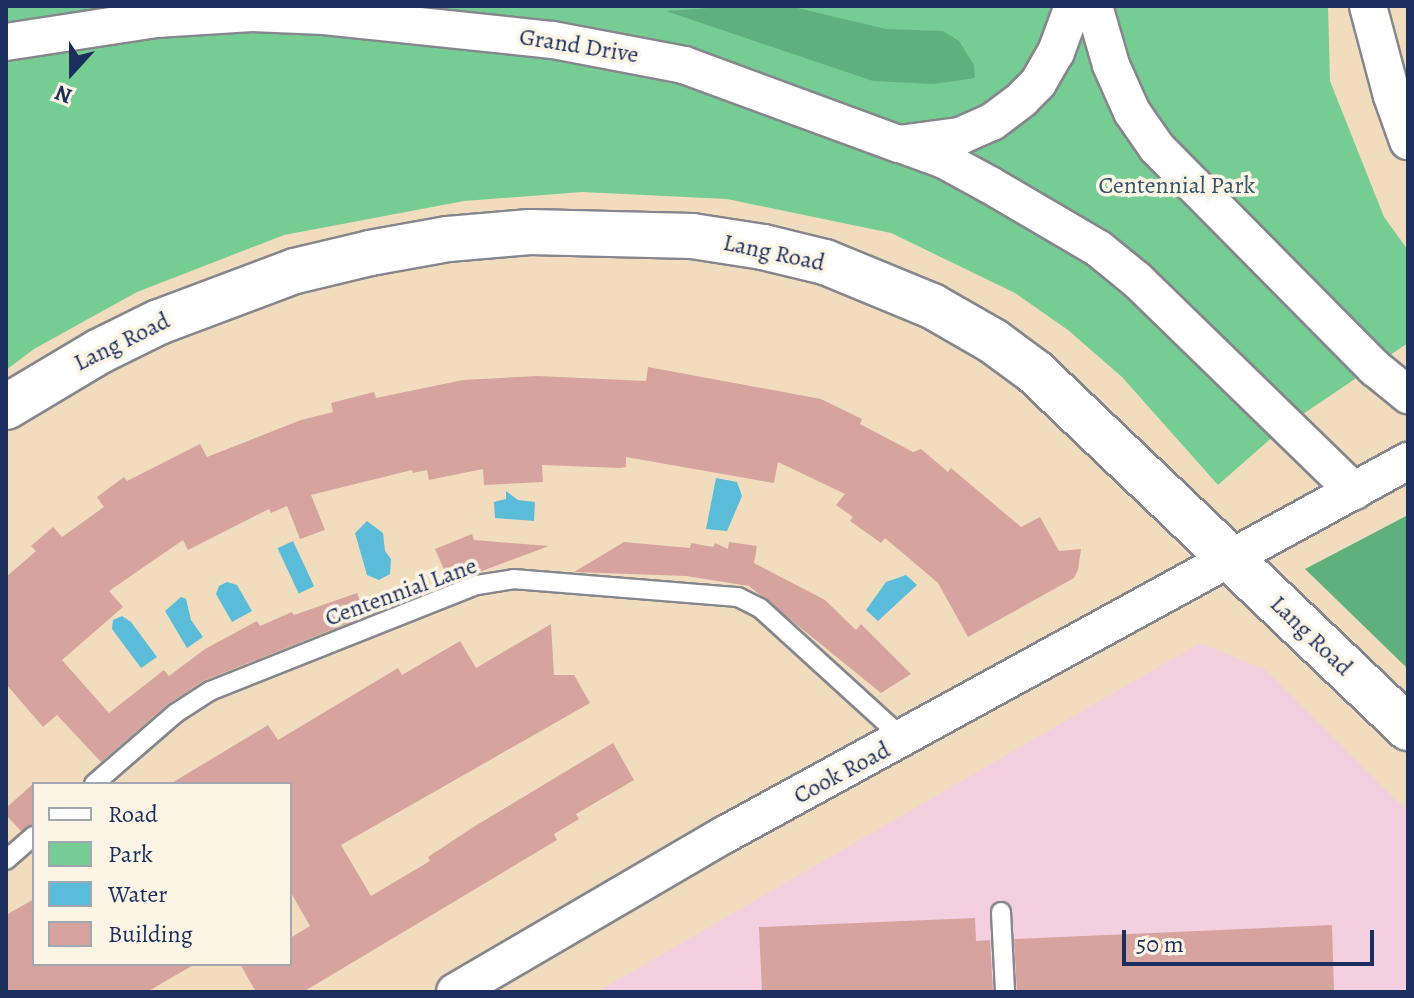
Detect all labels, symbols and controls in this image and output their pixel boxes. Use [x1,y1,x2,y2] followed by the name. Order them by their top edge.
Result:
[517,22,641,70] street label: Grand Drive
[32,32,112,112] north arrow
[51,78,76,111] text: N
[1098,172,1256,200] park label: Centennial Park
[721,228,827,278] street label: Lang Road
[69,306,175,378] street label: Lang Road
[321,551,481,633] street label: Centennial Lane
[1264,590,1358,682] street label: Lang Road
[789,736,895,810] street label: Cook Road
[32,782,292,966] legend
[108,798,158,830] text: Road
[108,838,153,870] text: Park
[108,878,168,910] text: Water
[1126,914,1378,964] scale bar
[108,918,193,950] text: Building
[1136,928,1184,960] text: 50 m

